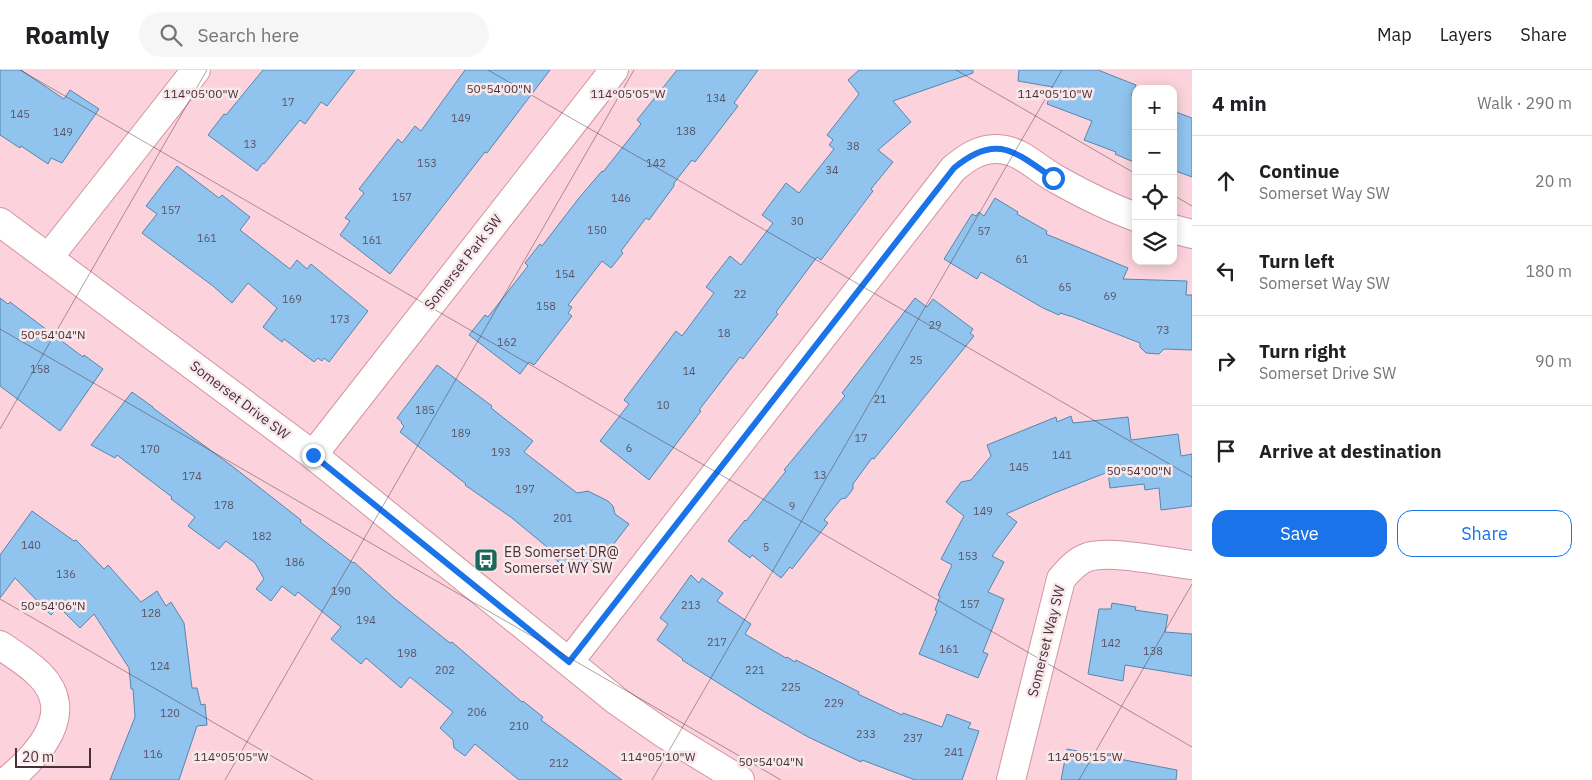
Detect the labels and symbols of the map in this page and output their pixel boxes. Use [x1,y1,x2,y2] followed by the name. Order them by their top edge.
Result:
[466,81,532,96] text: 50°54'00"N
[164,86,239,101] text: 114°05'00"W
[591,86,666,101] text: 114°05'05"W
[1018,86,1093,101] text: 114°05'10"W
[706,91,726,105] house number: 134
[281,95,295,109] house number: 17
[10,107,30,121] house number: 145
[451,111,471,125] house number: 149
[676,124,696,138] house number: 138
[53,125,73,139] house number: 149
[243,137,257,151] house number: 13
[846,139,860,153] house number: 38
[417,156,437,170] house number: 153
[646,156,666,170] house number: 142
[825,163,839,177] house number: 34
[1042,167,1065,190] route start
[392,190,412,204] house number: 157
[611,191,631,205] house number: 146
[161,203,181,217] house number: 157
[420,210,506,313] street label: Somerset Park SW
[790,214,804,228] house number: 30
[587,223,607,237] house number: 150
[977,224,991,238] house number: 57
[197,231,217,245] house number: 161
[362,233,382,247] house number: 161
[1015,252,1029,266] house number: 61
[555,267,575,281] house number: 154
[1058,280,1072,294] house number: 65
[733,287,747,301] house number: 22
[1103,289,1117,303] house number: 69
[282,292,302,306] house number: 169
[536,299,556,313] house number: 158
[330,312,350,326] house number: 173
[928,318,942,332] house number: 29
[1156,323,1170,337] house number: 73
[717,326,731,340] house number: 18
[20,327,86,342] text: 50°54'04"N
[497,335,517,349] house number: 162
[909,353,923,367] house number: 25
[187,357,294,444] street label: Somerset Drive SW
[30,362,50,376] house number: 158
[682,364,696,378] house number: 14
[873,392,887,406] house number: 21
[656,398,670,412] house number: 10
[415,403,435,417] house number: 185
[451,426,471,440] house number: 189
[854,431,868,445] house number: 17
[626,441,632,455] house number: 6
[140,442,160,456] house number: 170
[302,444,325,467] route end
[491,445,511,459] house number: 193
[1052,448,1072,462] house number: 141
[1009,460,1029,474] house number: 145
[1106,463,1172,478] text: 50°54'00"N
[813,468,827,482] house number: 13
[182,469,202,483] house number: 174
[515,482,535,496] house number: 197
[214,498,234,512] house number: 178
[789,499,795,513] house number: 9
[973,504,993,518] house number: 149
[553,511,573,525] house number: 201
[252,529,272,543] house number: 182
[21,538,41,552] house number: 140
[763,540,769,554] house number: 5
[504,543,619,577] place label: EB Somerset DR@ Somerset WY SW
[473,547,499,573] bus stop icon: EB Somerset DR@ Somerset WY SW
[958,549,978,563] house number: 153
[285,555,305,569] house number: 186
[56,567,76,581] house number: 136
[1023,583,1069,699] street label: Somerset Way SW
[331,584,351,598] house number: 190
[960,597,980,611] house number: 157
[20,598,86,613] text: 50°54'06"N
[681,598,701,612] house number: 213
[141,606,161,620] house number: 128
[356,613,376,627] house number: 194
[707,635,727,649] house number: 217
[1101,636,1121,650] house number: 142
[939,642,959,656] house number: 161
[1143,644,1163,658] house number: 138
[397,646,417,660] house number: 198
[150,659,170,673] house number: 124
[435,663,455,677] house number: 202
[745,663,765,677] house number: 221
[781,680,801,694] house number: 225
[824,696,844,710] house number: 229
[467,705,487,719] house number: 206
[160,706,180,720] house number: 120
[509,719,529,733] house number: 210
[856,727,876,741] house number: 233
[903,731,923,745] house number: 237
[15,745,91,768] scale bar
[944,745,964,759] house number: 241
[143,747,163,761] house number: 116
[194,749,269,764] text: 114°05'05"W
[621,749,696,764] text: 114°05'10"W
[1048,749,1123,764] text: 114°05'15"W
[738,754,804,769] text: 50°54'04"N
[549,756,569,770] house number: 212

